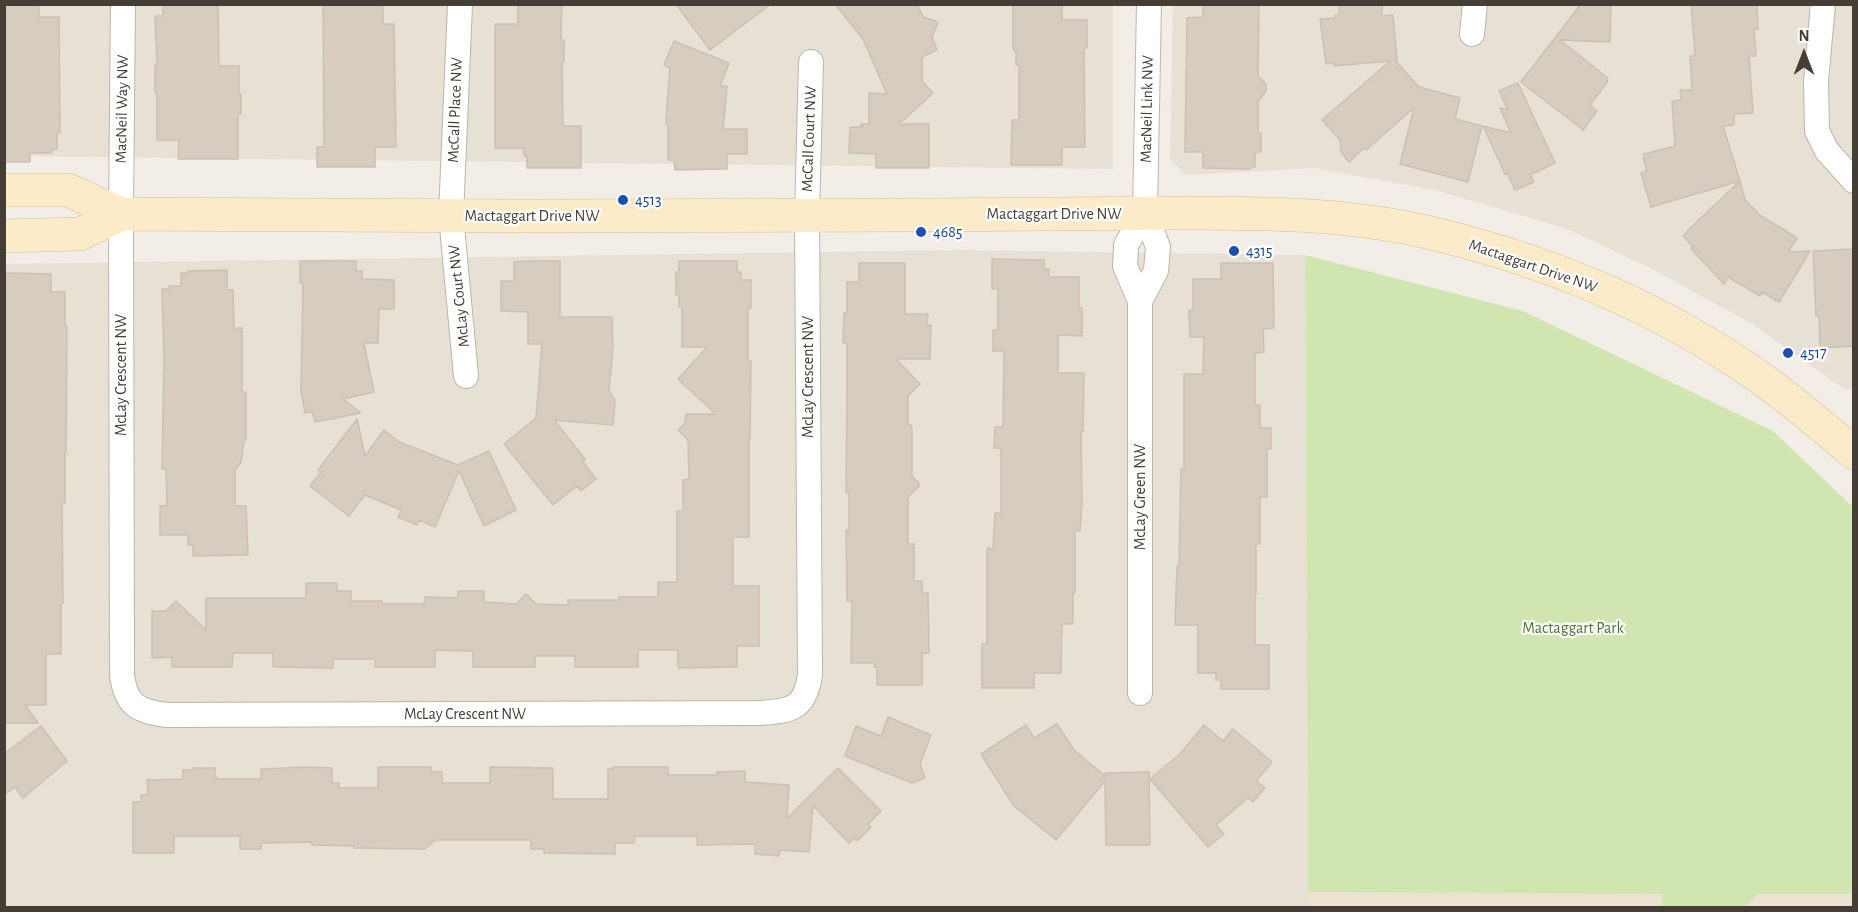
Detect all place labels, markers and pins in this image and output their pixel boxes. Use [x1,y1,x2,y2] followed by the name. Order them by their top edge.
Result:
[635,190,661,210] place label: 4513
[616,193,630,207] marker: 4513
[933,222,962,242] place label: 4685
[914,225,928,239] marker: 4685
[1246,241,1272,261] place label: 4315
[1227,244,1241,258] marker: 4315
[1800,343,1827,363] place label: 4517
[1781,346,1795,360] marker: 4517

